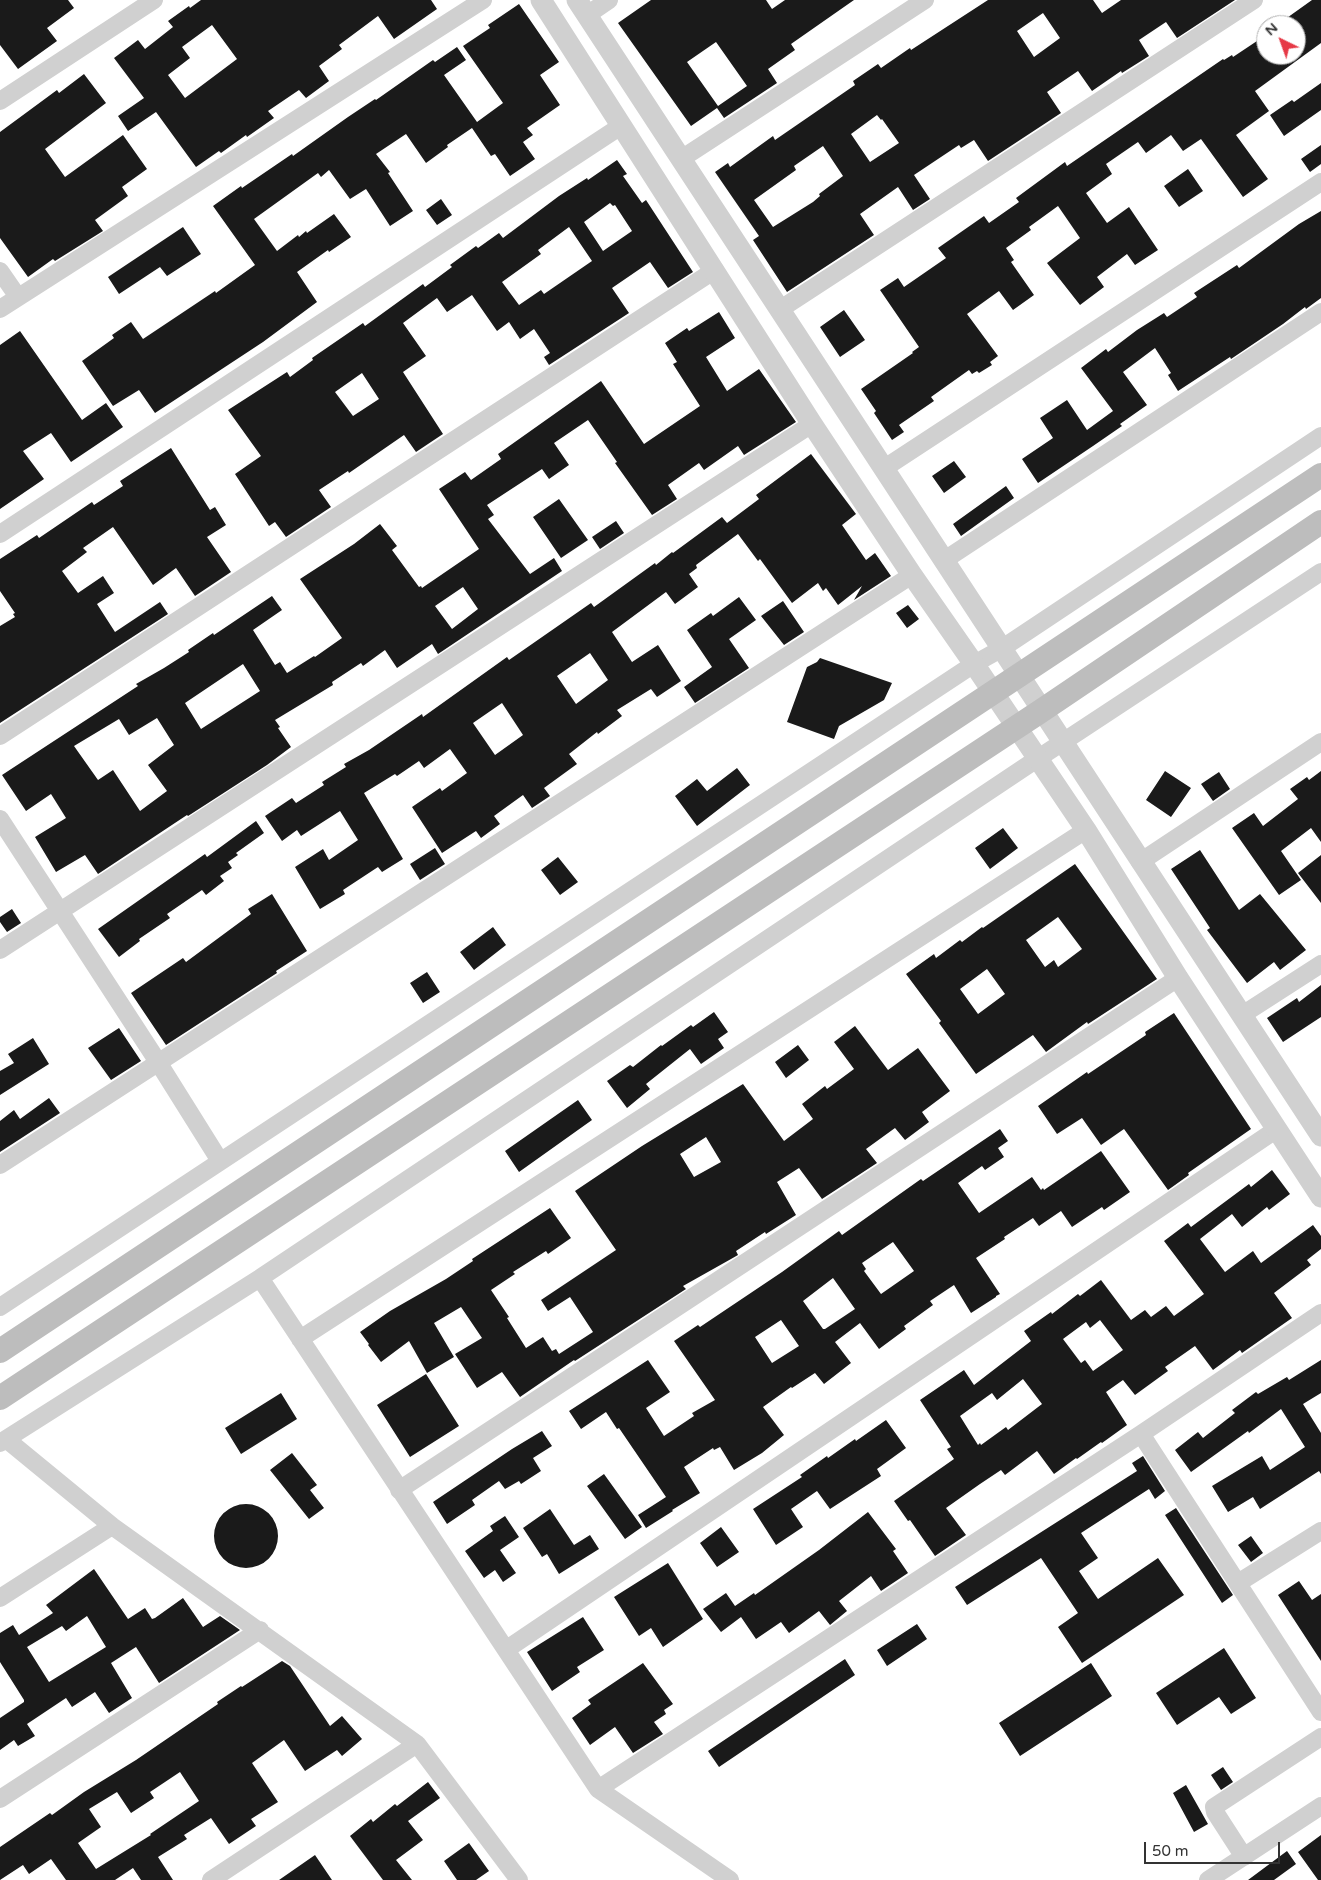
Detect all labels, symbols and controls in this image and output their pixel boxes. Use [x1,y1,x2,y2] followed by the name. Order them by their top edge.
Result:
[1256,15,1306,65] north arrow
[1261,19,1281,39] text: N
[1146,1832,1282,1864] scale bar
[1152,1842,1189,1860] text: 50 m

